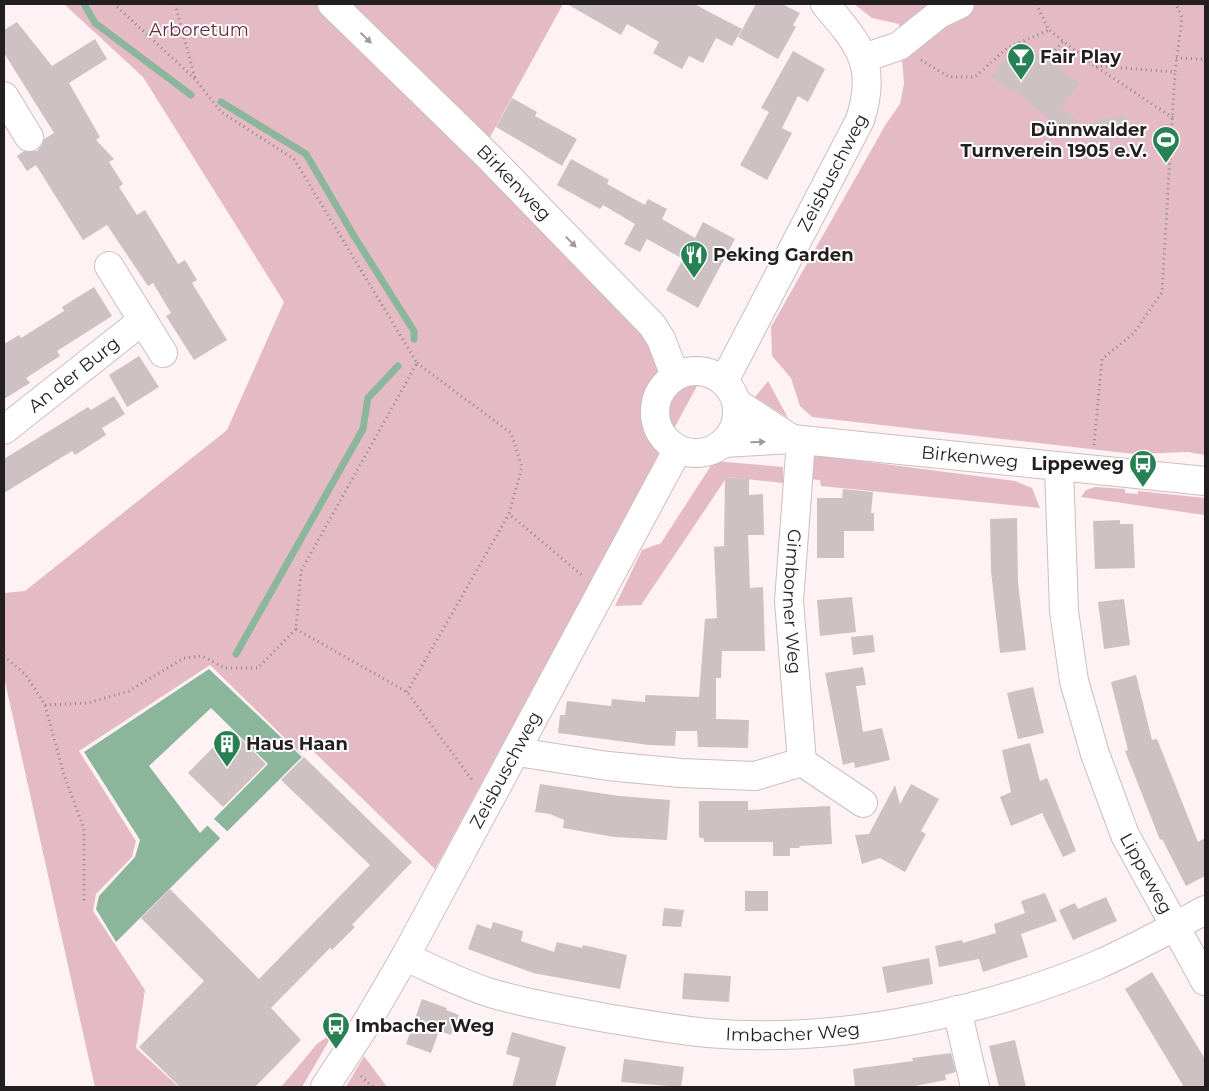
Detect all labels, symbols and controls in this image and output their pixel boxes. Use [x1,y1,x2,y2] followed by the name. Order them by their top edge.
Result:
[149,19,249,41] park label: Arboretum
[360,32,372,44] one-way arrow
[1006,42,1036,81] bar icon: Fair Play
[1040,46,1121,68] place label: Fair Play
[793,110,872,235] street label: Zeisbuschweg
[961,119,1147,162] place label: Dünnwalder Turnverein 1905 e.V.
[1151,125,1181,164] sports icon: Dünnwalder Turnverein 1905 e.V.
[472,140,556,225] street label: Birkenweg
[565,235,577,247] one-way arrow
[679,240,709,279] restaurant icon: Peking Garden
[713,244,854,266] place label: Peking Garden
[24,332,124,417] street label: An der Burg
[750,438,766,446] one-way arrow
[920,441,1020,473] street label: Birkenweg
[1128,449,1158,488] bus stop icon: Lippeweg
[1031,453,1124,475] place label: Lippeweg
[778,528,806,675] street label: Gimborner Weg
[465,708,546,832] street label: Zeisbuschweg
[212,729,242,768] building icon: Haus Haan
[246,733,348,755] place label: Haus Haan
[1115,829,1177,918] street label: Lippeweg
[321,1011,351,1050] bus stop icon: Imbacher Weg
[355,1015,494,1037] place label: Imbacher Weg
[725,1018,861,1046] street label: Imbacher Weg

